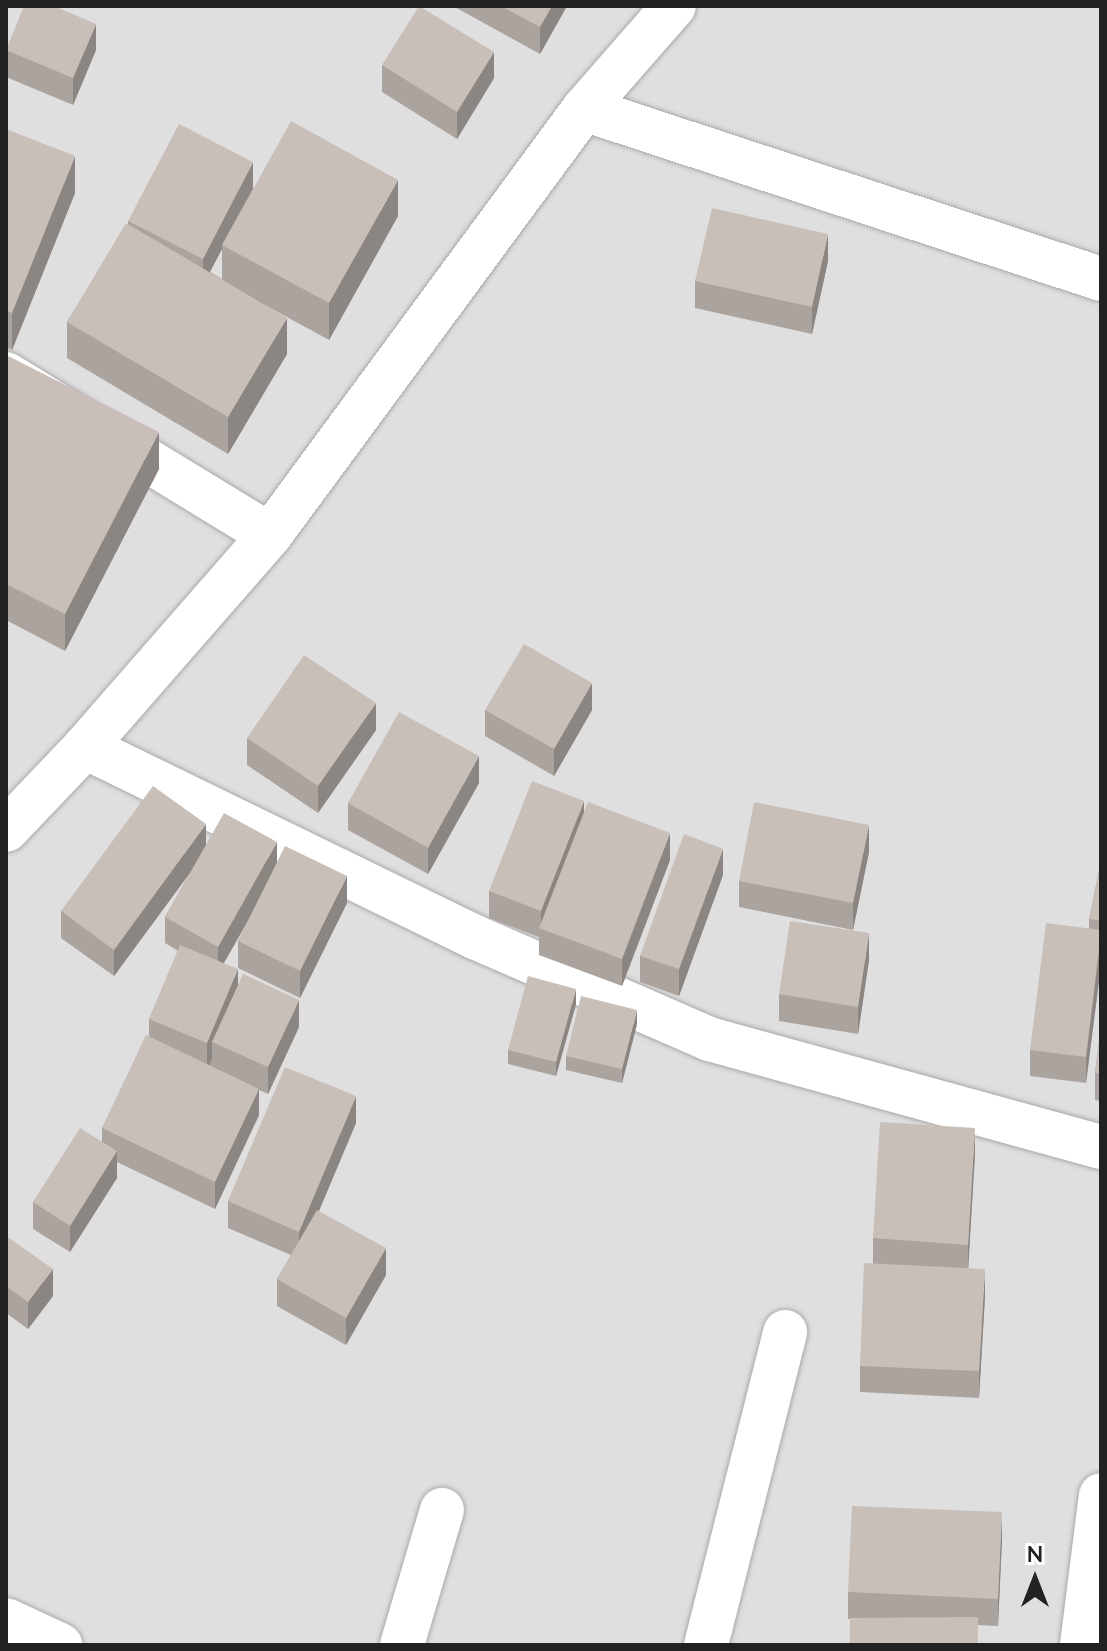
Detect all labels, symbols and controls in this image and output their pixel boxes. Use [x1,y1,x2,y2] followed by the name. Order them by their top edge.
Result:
[995,1539,1075,1619] north arrow
[1027,1540,1043,1570] text: N

